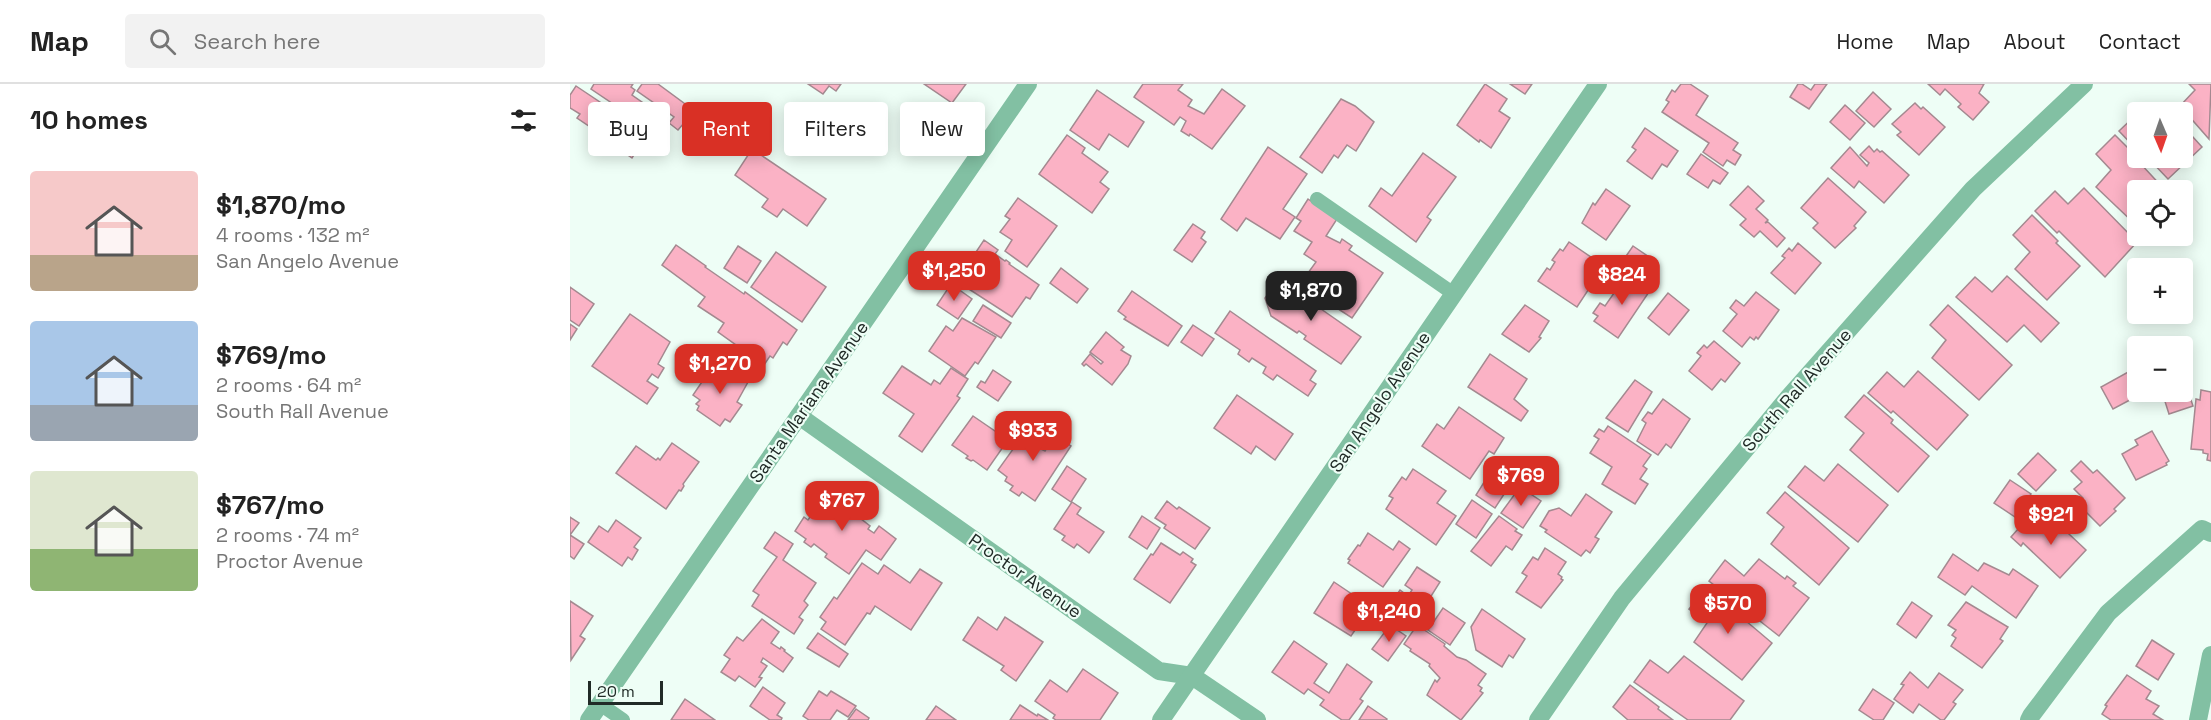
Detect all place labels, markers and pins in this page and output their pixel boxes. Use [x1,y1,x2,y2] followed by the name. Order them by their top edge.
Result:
[905,251,1003,302] pin: $1,250
[1586,255,1658,306] pin: $824
[1262,271,1360,322] pin: $1,870
[671,344,769,395] pin: $1,270
[997,411,1069,462] pin: $933
[1485,456,1557,507] pin: $769
[806,481,878,532] pin: $767
[2015,495,2087,546] pin: $921
[1692,584,1764,635] pin: $570
[1340,592,1438,643] pin: $1,240

